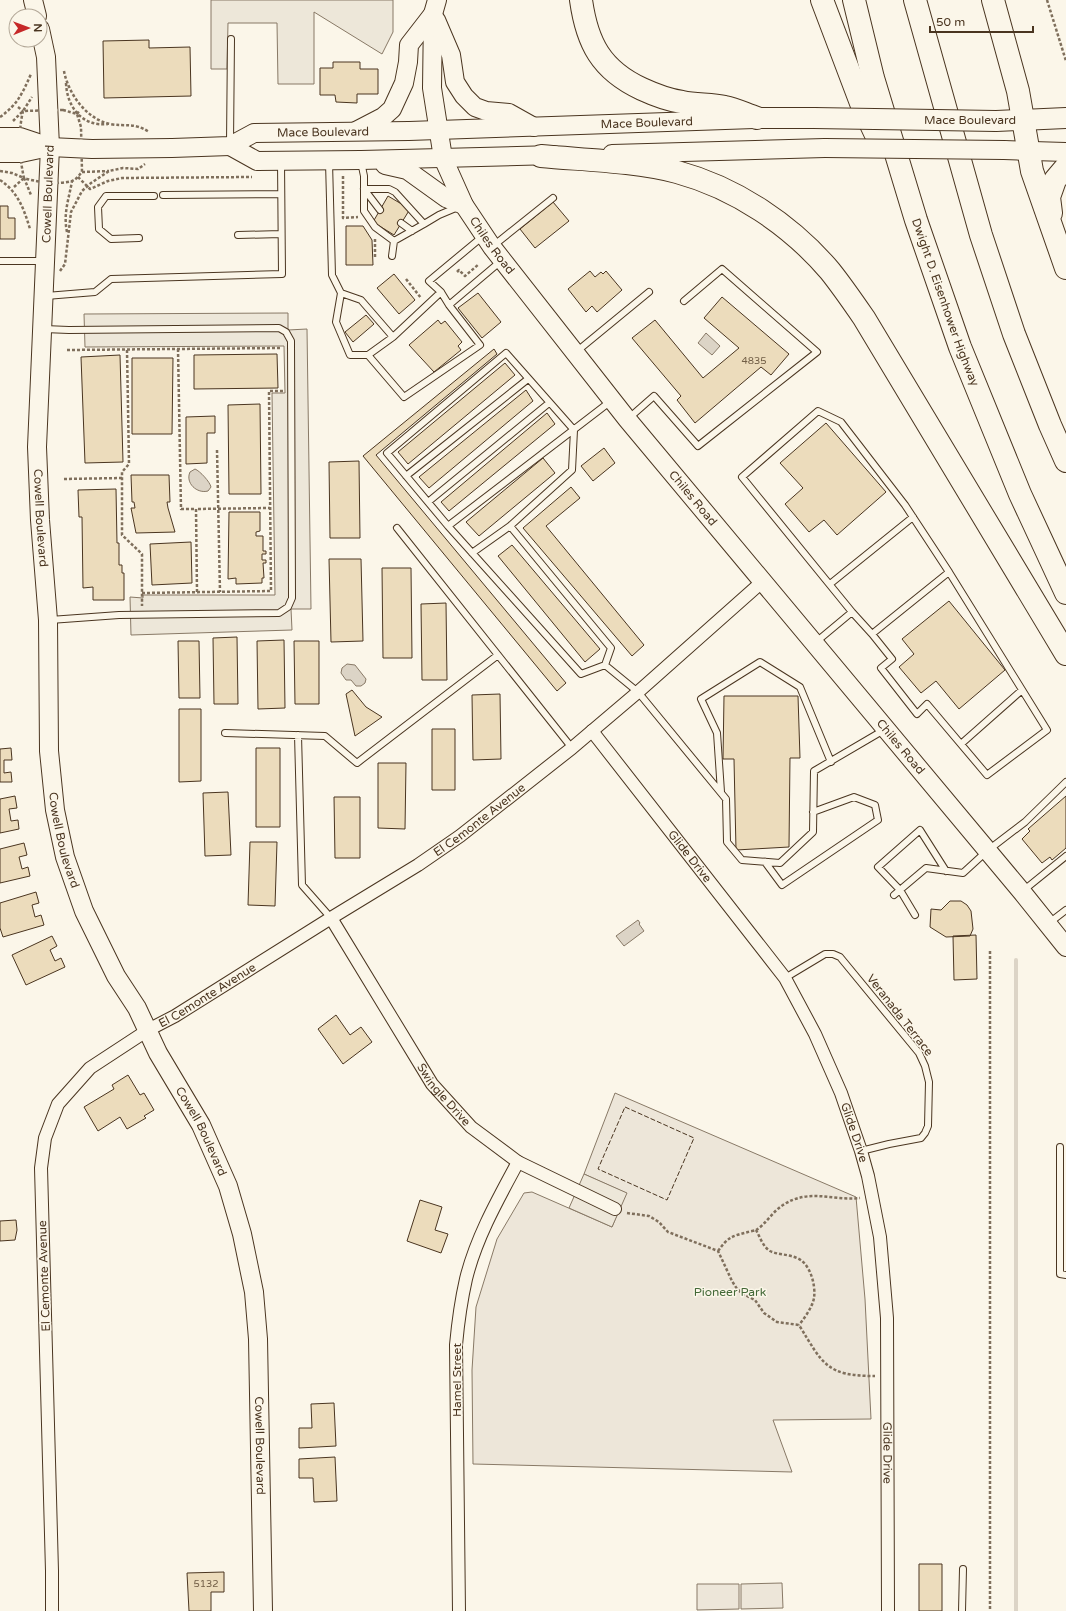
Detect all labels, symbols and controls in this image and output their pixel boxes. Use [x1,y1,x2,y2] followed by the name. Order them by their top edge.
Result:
[8,8,48,48] north arrow
[930,8,1033,34] scale bar
[936,15,965,29] text: 50 m
[31,23,44,32] text: N
[924,113,1016,127] street label: Mace Boulevard
[600,114,693,131] street label: Mace Boulevard
[277,125,369,140] street label: Mace Boulevard
[39,145,57,243] street label: Cowell Boulevard
[467,214,517,277] street label: Chiles Road
[909,217,982,389] street label: Dwight D. Eisenhower Highway
[741,355,767,367] house number: 4835
[666,468,720,528] street label: Chiles Road
[31,469,51,568] street label: Cowell Boulevard
[874,716,928,777] street label: Chiles Road
[431,780,528,859] street label: El Cemonte Avenue
[46,792,82,890] street label: Cowell Boulevard
[665,827,715,885] street label: Glide Drive
[156,960,259,1030] street label: El Cemonte Avenue
[864,971,936,1059] street label: Veranada Terrace
[414,1061,474,1129] street label: Swingle Drive
[173,1084,230,1178] street label: Cowell Boulevard
[838,1101,871,1164] street label: Glide Drive
[35,1220,53,1332] street label: El Cemonte Avenue
[694,1285,767,1299] park label: Pioneer Park
[450,1343,464,1417] street label: Hamel Street
[252,1396,268,1495] street label: Cowell Boulevard
[880,1422,895,1484] street label: Glide Drive
[193,1578,219,1590] house number: 5132

